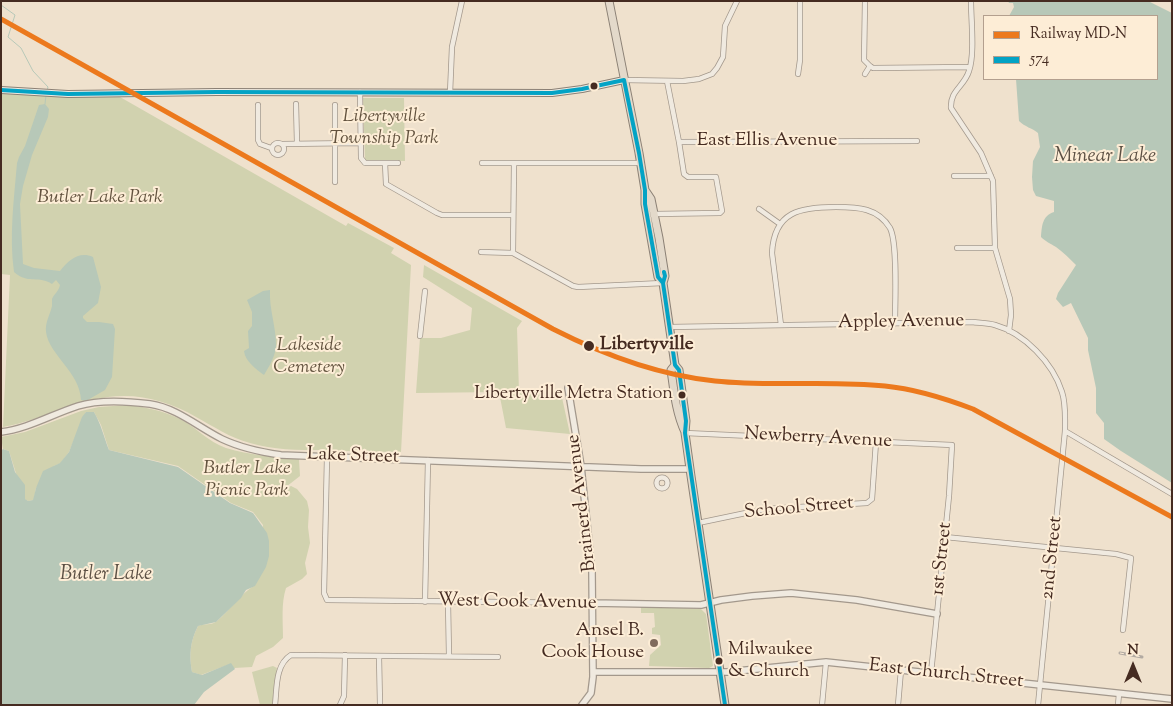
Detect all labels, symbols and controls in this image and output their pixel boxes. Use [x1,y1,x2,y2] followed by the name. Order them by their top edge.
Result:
[983,15,1158,80] legend
[1030,24,1127,45] text: Railway MD-N
[1030,49,1049,70] text: 574
[589,81,599,91] unlabelled marker
[329,107,439,151] park label: Libertyville Township Park
[697,131,837,153] street label: East Ellis Avenue
[1054,146,1156,170] water label: Minear Lake
[37,188,163,210] park label: Butler Lake Park
[837,310,965,336] street label: Appley Avenue
[600,335,694,357] place label: Libertyville
[273,336,345,380] park label: Lakeside Cemetery
[582,339,596,353] marker: Libertyville
[474,384,673,406] place label: Libertyville Metra Station
[677,390,687,400] marker: Libertyville Metra Station
[744,424,892,454] street label: Newberry Avenue
[563,433,603,573] street label: Brainerd Avenue
[307,444,399,470] street label: Lake Street
[203,459,291,503] park label: Butler Lake Picnic Park
[743,493,855,525] street label: School Street
[1037,515,1069,601] street label: 2nd Street
[928,521,958,597] street label: 1st Street
[60,564,152,588] water label: Butler Lake
[437,590,597,616] street label: West Cook Avenue
[541,621,644,665] place label: Ansel B. Cook House
[648,637,660,649] marker: Ansel B. Cook House
[728,640,813,682] place label: Milwaukee & Church
[1108,641,1158,691] north arrow
[1127,641,1139,661] text: N
[714,656,724,666] marker: Milwaukee & Church
[868,656,1024,694] street label: East Church Street

